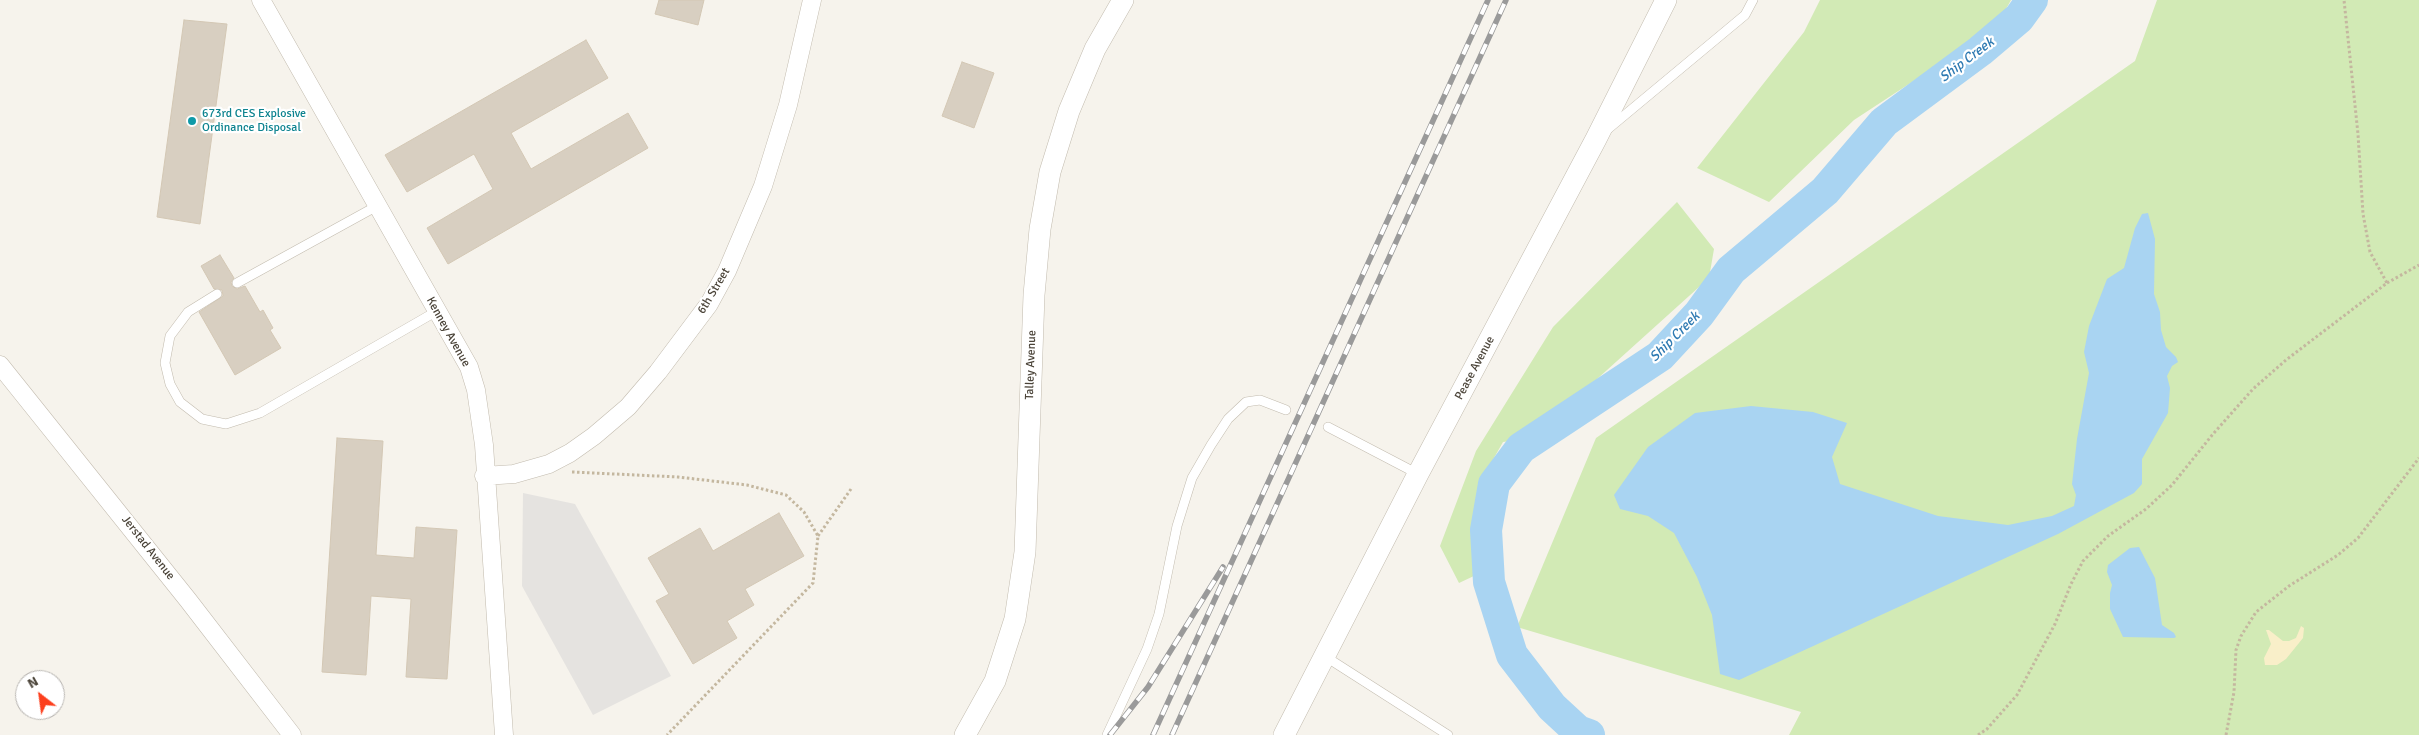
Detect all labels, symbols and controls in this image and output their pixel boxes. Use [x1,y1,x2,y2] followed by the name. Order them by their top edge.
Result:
[1936,34,1998,86] water label: Ship Creek
[202,107,306,135] place label: 673rd CES Explosive Ordinance Disposal
[186,115,198,127] marker: 673rd CES Explosive Ordinance Disposal
[695,265,733,317] street label: 6th Street
[423,295,473,369] street label: Kenney Avenue
[1646,308,1704,366] water label: Ship Creek
[1023,330,1039,400] street label: Talley Avenue
[1452,334,1498,402] street label: Pease Avenue
[118,513,178,583] street label: Jerstad Avenue
[15,670,65,720] north arrow
[24,673,41,692] text: N

